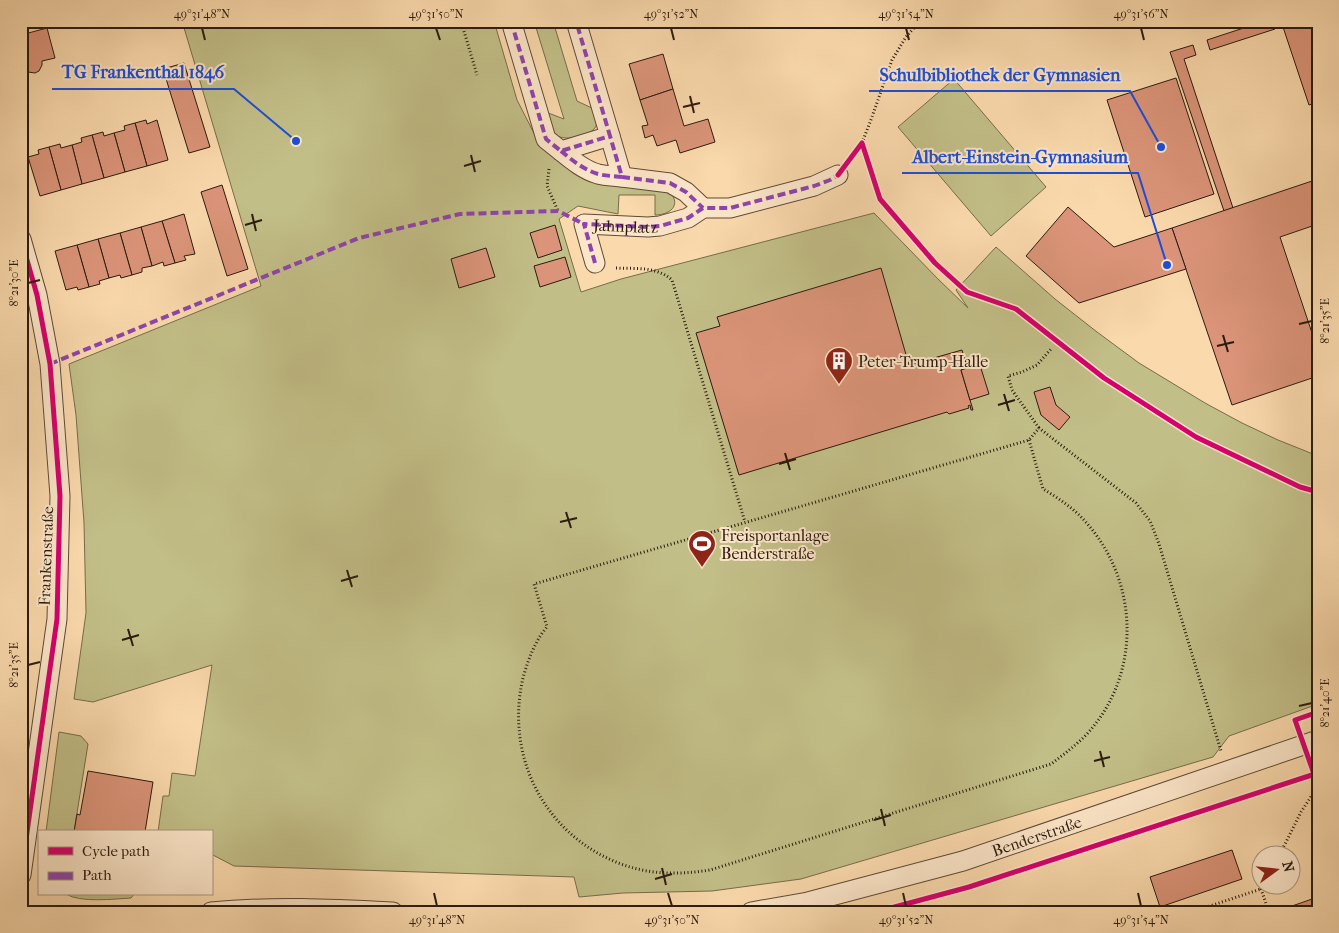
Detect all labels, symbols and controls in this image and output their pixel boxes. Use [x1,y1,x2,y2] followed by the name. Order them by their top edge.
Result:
[174,7,230,21] text: 49°31'48"N
[408,7,464,21] text: 49°31'50"N
[644,7,698,21] text: 49°31'52"N
[878,7,934,21] text: 49°31'54"N
[1114,7,1168,21] text: 49°31'56"N
[52,56,234,89] callout: TG Frankenthal 1846
[869,58,1130,91] callout: Schulbibliothek der Gymnasien
[61,62,225,83] text: TG Frankenthal 1846
[880,65,1121,86] text: Schulbibliothek der Gymnasien
[902,140,1138,173] callout: Albert-Einstein-Gymnasium
[911,147,1129,168] text: Albert-Einstein-Gymnasium
[591,215,658,237] street label: Jahnplatz
[7,260,21,306] text: 8°21'30"E
[1318,298,1332,344] text: 8°21'35"E
[824,346,854,385] building icon: Peter-Trump-Halle
[858,352,988,371] place label: Peter-Trump-Halle
[35,506,57,606] street label: Frankenstraße
[721,526,829,563] place label: Freisportanlage Benderstraße
[687,529,717,568] sports icon: Freisportanlage Benderstraße
[7,642,21,688] text: 8°21'35"E
[1318,678,1332,728] text: 8°21'40"E
[989,812,1084,860] street label: Benderstraße
[38,830,212,896] legend
[82,842,150,860] text: Cycle path
[1252,846,1302,896] north arrow
[1278,859,1298,874] text: N
[82,866,112,884] text: Path
[409,913,465,927] text: 49°31'48"N
[644,913,700,927] text: 49°31'50"N
[879,913,933,927] text: 49°31'52"N
[1113,913,1169,927] text: 49°31'54"N

